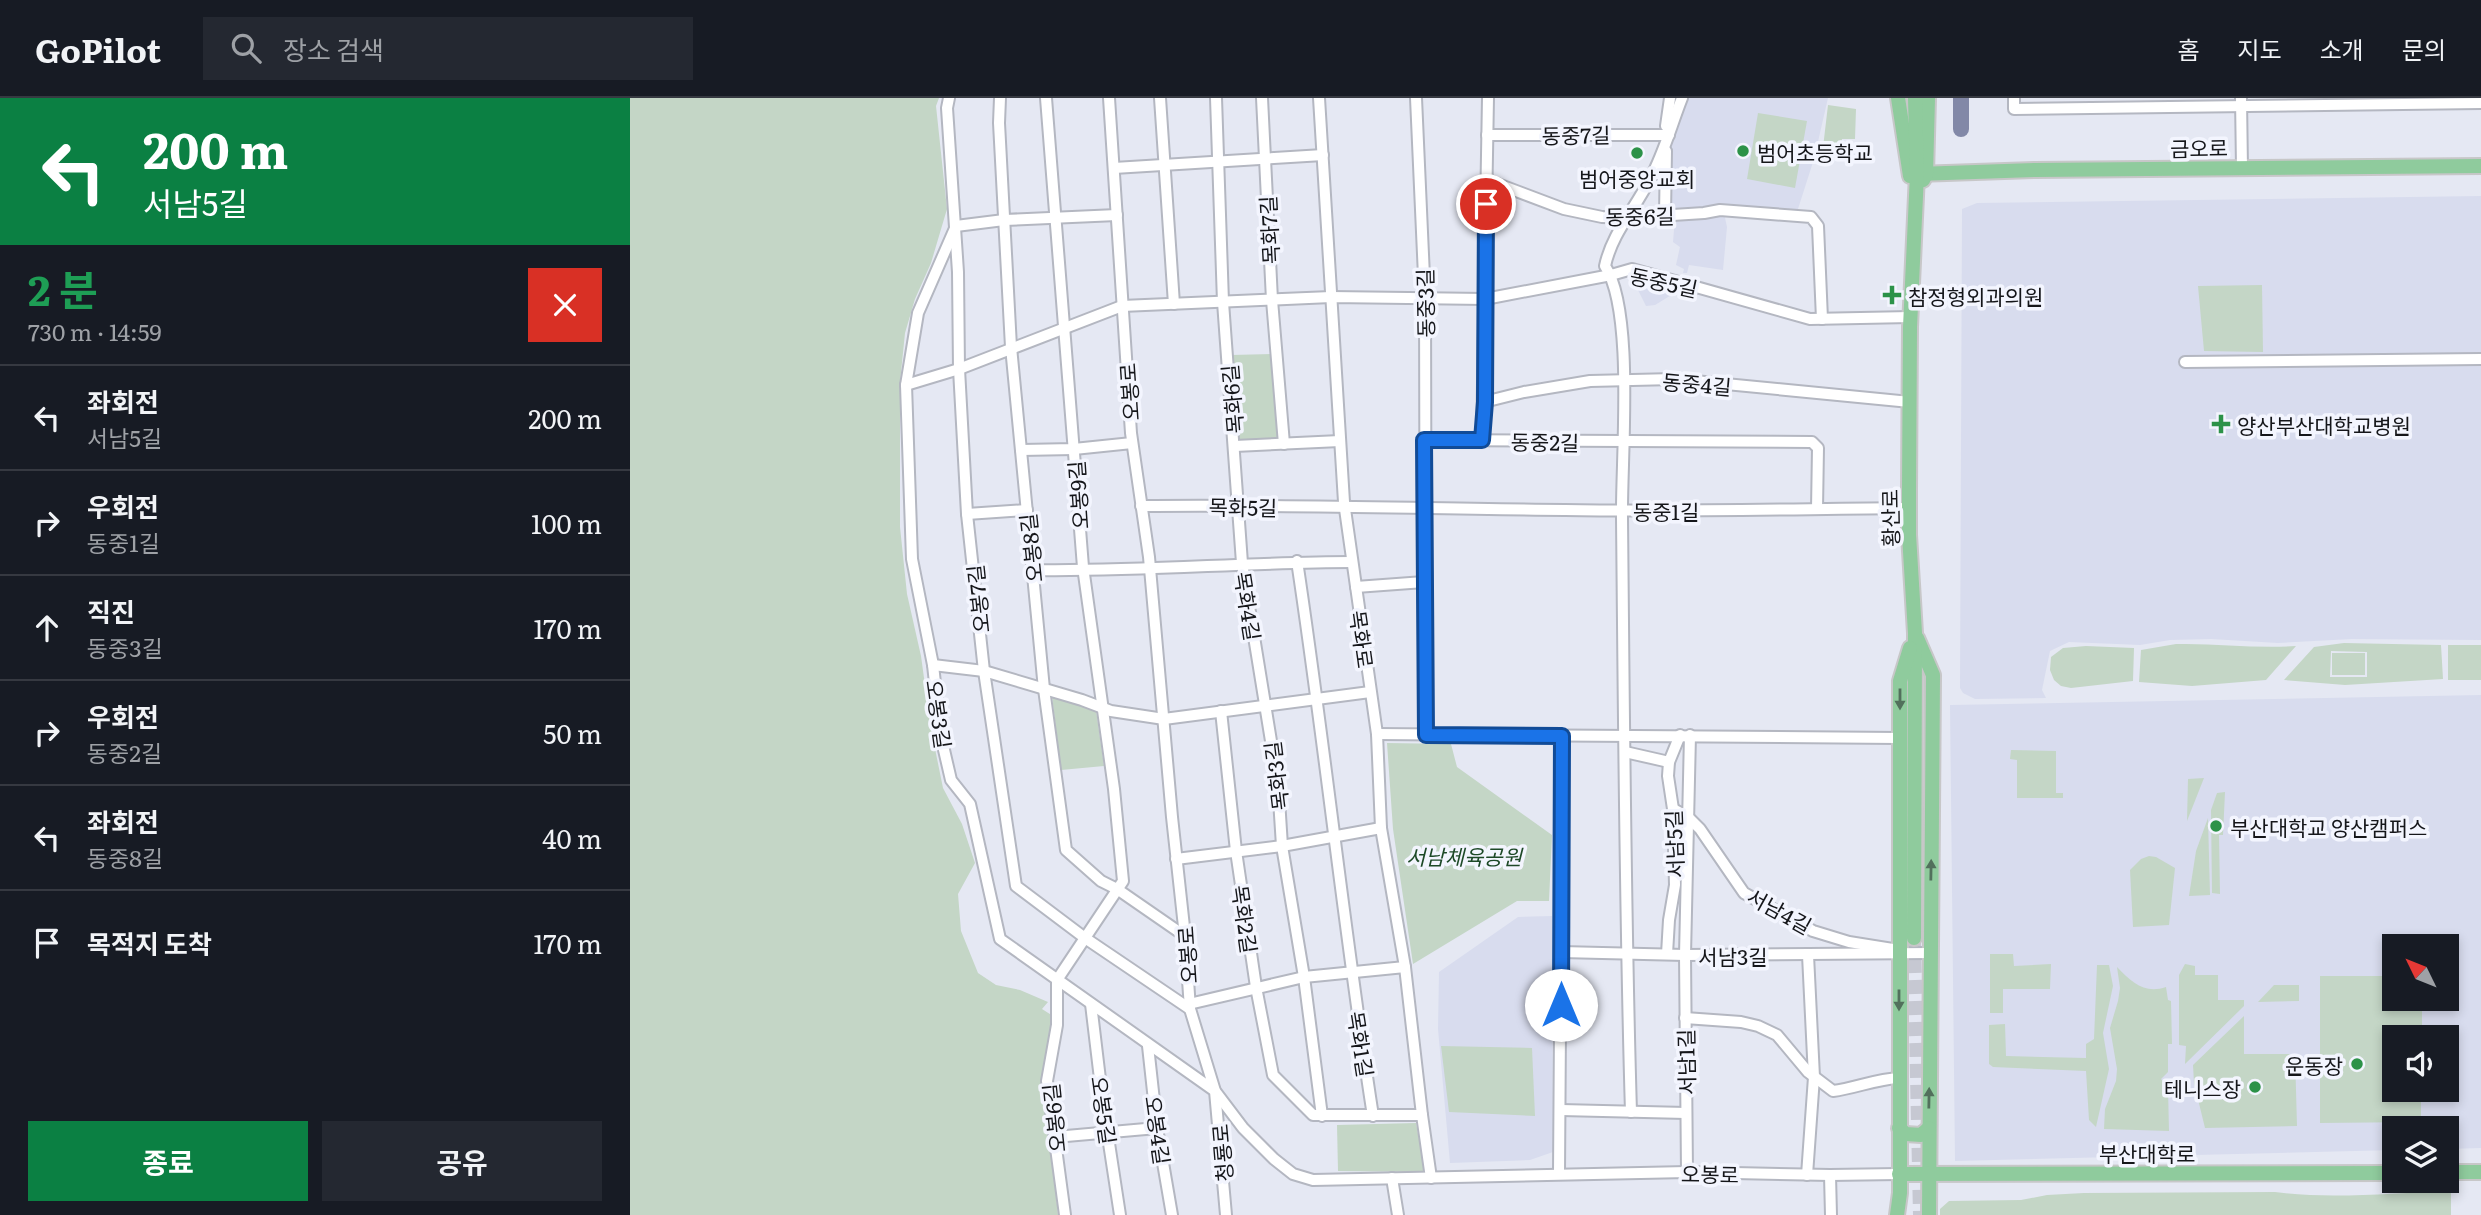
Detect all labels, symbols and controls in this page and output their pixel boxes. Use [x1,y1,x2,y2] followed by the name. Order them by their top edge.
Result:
[203,17,693,80] search box
[35,24,161,73] text: GoPilot
[227,29,265,67] icon: search
[283,29,384,68] text: 장소 검색
[2177,31,2199,66] text: 홈
[2237,31,2282,66] text: 지도
[2320,31,2364,66] text: 소개
[2402,31,2446,66] text: 문의
[143,111,288,184] text: 200 m
[1541,118,1611,150] street label: 동중7길
[28,126,119,217] icon: left
[2170,131,2228,163] street label: 금오로
[1757,136,1873,167] place label: 범어초등학교
[1735,143,1751,159] marker: 범어초등학교
[1629,145,1645,161] marker: 범어중앙교회
[1579,162,1695,193] place label: 범어중앙교회
[1456,174,1516,234] pin
[143,178,248,226] text: 서남5길
[1467,185,1505,223] icon: arrive
[1251,195,1285,265] street label: 목화7길
[1605,199,1675,231] street label: 동중6길
[28,257,98,319] text: 2 분
[1627,259,1701,303] street label: 동중5길
[528,268,602,342] button: close
[1408,268,1440,338] street label: 동중3길
[1908,280,2043,311] place label: 참정형외과의원
[1882,285,1902,305] marker: 참정형외과의원
[28,314,161,348] text: 730 m · 14:59
[1111,362,1145,422] street label: 오봉로
[1213,363,1249,435] street label: 목화6길
[1661,365,1733,401] street label: 동중4길
[87,381,159,420] text: 좌회전
[528,398,602,437] text: 200 m
[28,399,66,437] icon: left
[2237,409,2411,440] place label: 양산부산대학교병원
[2211,414,2231,434] marker: 양산부산대학교병원
[87,420,162,454] text: 서남5길
[1510,425,1580,457] street label: 동중2길
[1059,460,1095,530] street label: 오봉9길
[87,486,159,525] text: 우회전
[1873,489,1905,547] street label: 황산로
[1208,490,1278,522] street label: 목화5길
[1633,495,1699,526] street label: 동중1길
[531,503,602,542] text: 100 m
[28,504,66,542] icon: right
[1011,512,1049,584] street label: 오봉8길
[87,525,160,559] text: 동중1길
[958,563,996,635] street label: 오봉7길
[1228,569,1270,643] street label: 목화4길
[87,591,135,630] text: 직진
[534,608,602,647] text: 170 m
[1344,608,1382,670] street label: 목화로
[28,609,66,647] icon: ahead
[87,630,163,664] text: 동중3길
[920,678,960,750] street label: 오봉3길
[1894,688,1905,710] one-way arrow
[87,696,159,735] text: 우회전
[543,713,602,752] text: 50 m
[28,714,66,752] icon: right
[87,735,162,769] text: 동중2길
[1255,740,1295,812] street label: 목화3길
[87,801,159,840] text: 좌회전
[1656,809,1690,879] street label: 서남5길
[2230,811,2427,842] place label: 부산대학교 양산캠퍼스
[542,818,602,857] text: 40 m
[2208,818,2224,834] marker: 부산대학교 양산캠퍼스
[28,819,66,857] icon: left
[87,840,163,874] text: 동중8길
[1406,840,1524,871] park label: 서남체육공원
[1925,859,1937,881] one-way arrow
[1742,880,1818,940] street label: 서남4길
[1226,883,1266,955] street label: 목화2길
[87,923,212,962] text: 목적지 도착
[534,923,602,962] text: 170 m
[28,924,66,962] icon: arrive
[1169,925,1203,985] street label: 오봉로
[2382,934,2459,1012] north arrow
[2382,934,2459,1193] map controls
[1698,940,1768,971] street label: 서남3길
[1524,968,1598,1042] position arrow
[1893,989,1905,1011] one-way arrow
[1341,1009,1383,1079] street label: 목화1길
[2382,1025,2459,1102] button: sound
[1669,1028,1701,1096] street label: 서남1길
[2285,1049,2343,1080] place label: 운동장
[2349,1056,2365,1072] marker: 운동장
[2164,1072,2241,1103] place label: 테니스장
[1085,1074,1125,1146] street label: 오봉5길
[2247,1079,2263,1095] marker: 테니스장
[1034,1082,1072,1154] street label: 오봉6길
[1923,1087,1935,1109] one-way arrow
[1139,1093,1179,1167] street label: 오봉4길
[2382,1116,2459,1193] button: layers
[28,1121,308,1201] button: 종료
[322,1121,602,1201] button: 공유
[1203,1123,1239,1183] street label: 청룡로
[2099,1137,2195,1168] street label: 부산대학로
[1681,1157,1739,1189] street label: 오봉로

